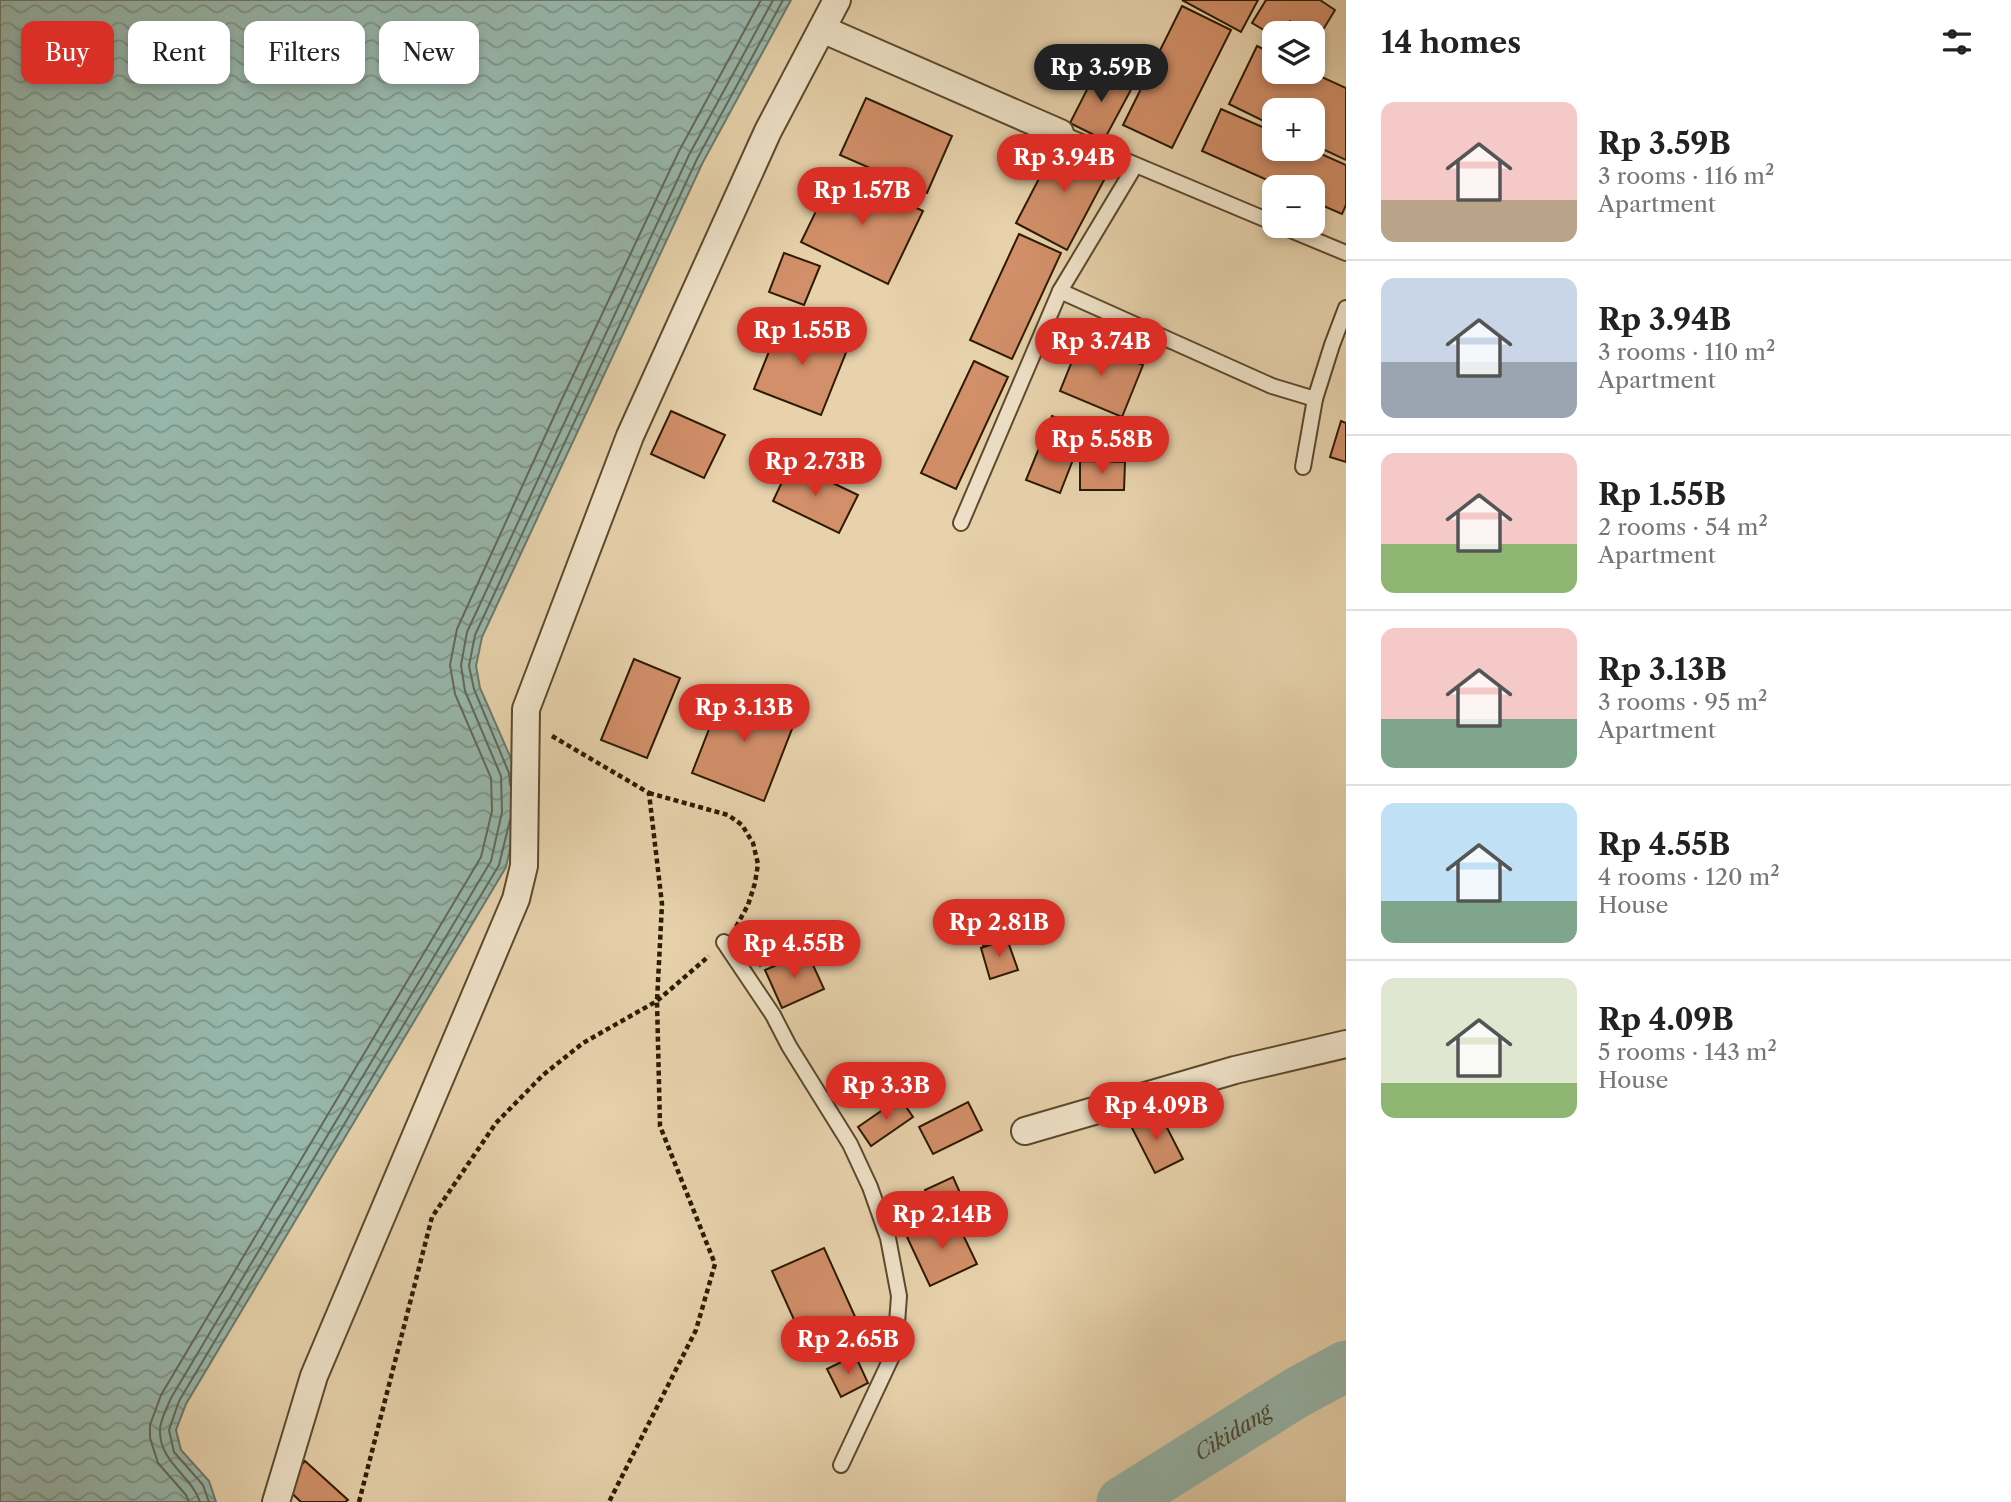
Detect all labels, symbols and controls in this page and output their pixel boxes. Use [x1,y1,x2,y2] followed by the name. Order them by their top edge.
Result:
[21,21,114,84] chip: Buy
[128,21,230,84] chip: Rent
[244,21,365,84] chip: Filters
[379,21,479,84] chip: New
[1262,21,1325,238] map controls
[1262,21,1325,84] button: layers
[1938,23,1976,61] icon: filters
[1381,24,1521,61] text: 14 homes
[1029,44,1173,104] pin: Rp 3.59B
[1050,53,1152,81] text: Rp 3.59B
[1262,98,1325,161] button: +
[1598,125,1731,162] text: Rp 3.59B
[1437,130,1521,214] icon: home
[992,134,1136,194] pin: Rp 3.94B
[1013,143,1115,171] text: Rp 3.94B
[1598,162,1774,190] text: 3 rooms · 116 m²
[790,168,934,227] pin: Rp 1.57B
[1262,175,1325,238] button: −
[813,176,911,204] text: Rp 1.57B
[1598,190,1716,218] text: Apartment
[1598,301,1731,338] text: Rp 3.94B
[1437,306,1521,390] icon: home
[730,308,874,367] pin: Rp 1.55B
[753,316,851,344] text: Rp 1.55B
[1029,318,1173,378] pin: Rp 3.74B
[1051,327,1151,355] text: Rp 3.74B
[1598,338,1775,366] text: 3 rooms · 110 m²
[1598,366,1716,394] text: Apartment
[1030,416,1174,476] pin: Rp 5.58B
[1051,425,1153,453] text: Rp 5.58B
[743,438,887,498] pin: Rp 2.73B
[765,447,865,475] text: Rp 2.73B
[1598,476,1726,513] text: Rp 1.55B
[1437,481,1521,565] icon: home
[1598,513,1768,541] text: 2 rooms · 54 m²
[1598,541,1716,569] text: Apartment
[1598,651,1727,688] text: Rp 3.13B
[1437,656,1521,740] icon: home
[672,684,816,744] pin: Rp 3.13B
[1598,688,1767,716] text: 3 rooms · 95 m²
[695,693,793,721] text: Rp 3.13B
[1598,716,1716,744] text: Apartment
[1598,826,1730,863] text: Rp 4.55B
[1437,831,1521,915] icon: home
[1598,863,1780,891] text: 4 rooms · 120 m²
[1598,891,1668,919] text: House
[927,900,1071,959] pin: Rp 2.81B
[949,908,1049,936] text: Rp 2.81B
[722,920,866,980] pin: Rp 4.55B
[743,929,845,957] text: Rp 4.55B
[1598,1001,1734,1038] text: Rp 4.09B
[1437,1006,1521,1090] icon: home
[1598,1038,1777,1066] text: 5 rooms · 143 m²
[821,1062,951,1122] pin: Rp 3.3B
[1598,1066,1668,1094] text: House
[842,1071,930,1099] text: Rp 3.3B
[1084,1082,1228,1142] pin: Rp 4.09B
[1104,1091,1208,1119] text: Rp 4.09B
[870,1192,1014,1251] pin: Rp 2.14B
[892,1200,992,1228] text: Rp 2.14B
[776,1316,920,1376] pin: Rp 2.65B
[797,1325,899,1353] text: Rp 2.65B
[1190,1397,1278,1466] water label: Cikidang

